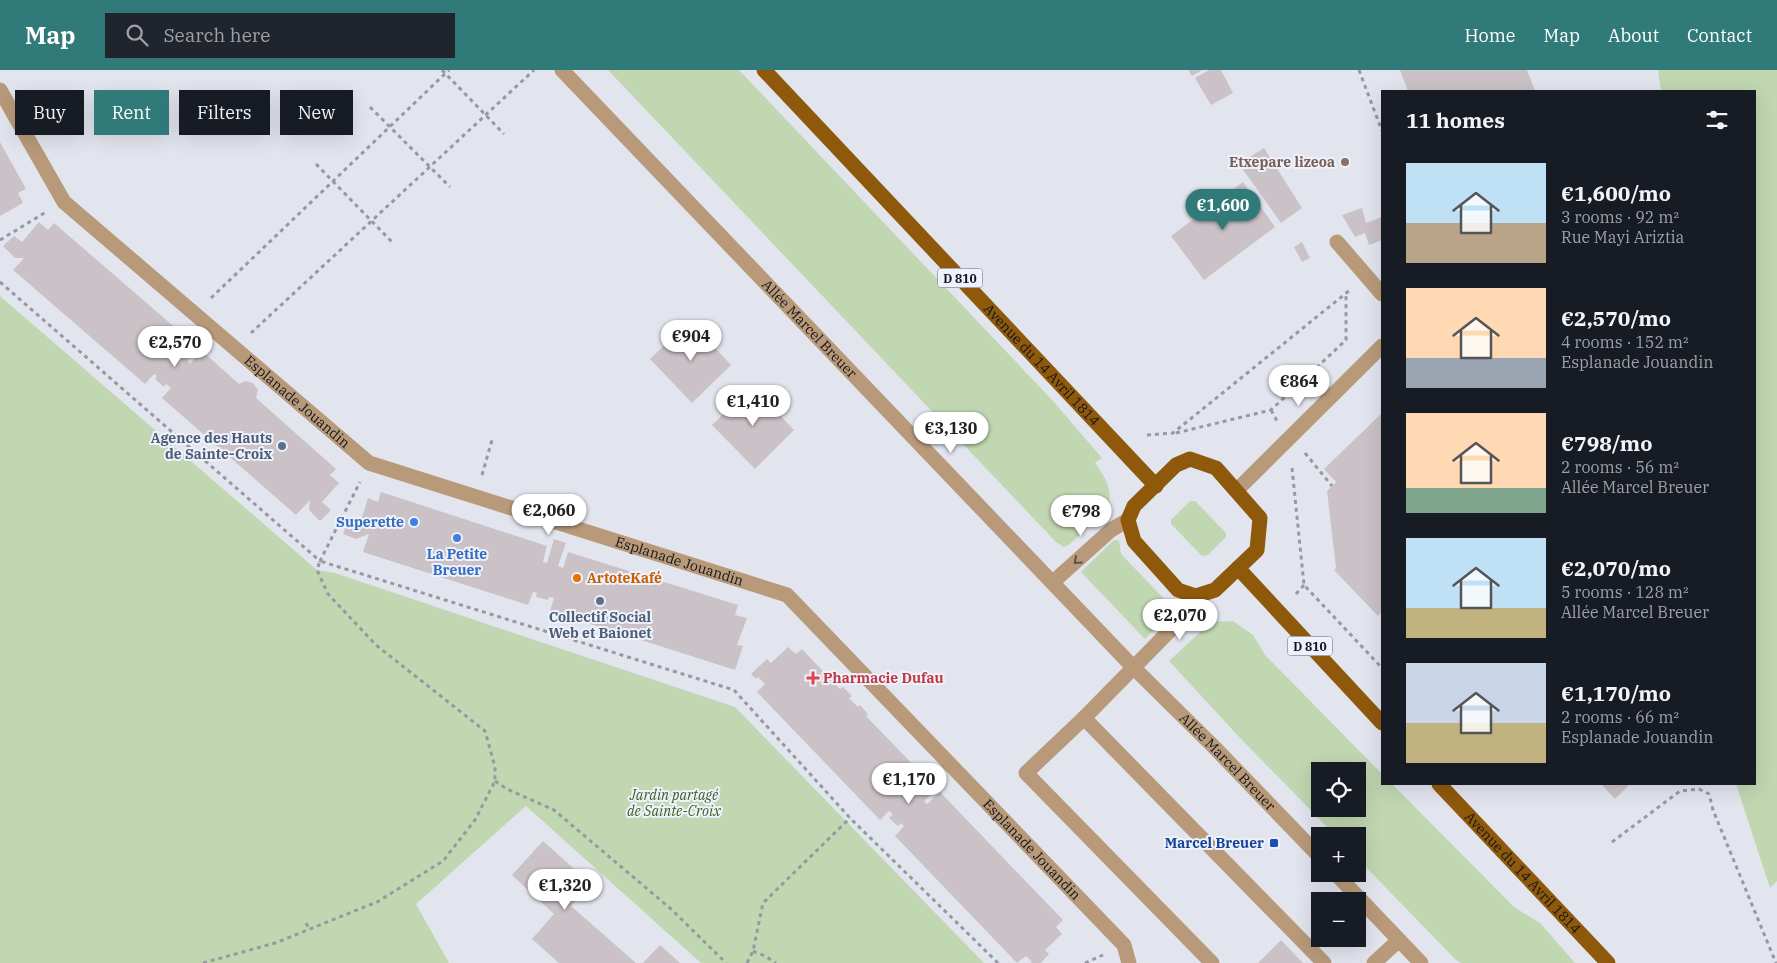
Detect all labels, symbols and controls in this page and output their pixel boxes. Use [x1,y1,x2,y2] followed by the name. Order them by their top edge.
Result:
[105,13,455,58] search box
[25,19,75,51] text: Map
[123,21,151,49] icon: search
[163,23,270,47] text: Search here
[1464,24,1516,47] text: Home
[1544,24,1580,47] text: Map
[1608,24,1659,47] text: About
[1687,24,1752,47] text: Contact
[15,90,84,135] chip: Buy
[94,90,169,135] chip: Rent
[179,90,270,135] chip: Filters
[280,90,353,135] chip: New
[1406,106,1505,134] text: 11 homes
[1703,106,1731,134] icon: filters
[1229,153,1335,171] place label: Etxepare lizeoa
[1339,156,1351,168] marker: Etxepare lizeoa
[1561,179,1671,207] text: €1,600/mo
[1446,183,1506,243] icon: home
[1182,189,1264,231] pin: €1,600
[1197,195,1249,215] text: €1,600
[1561,207,1679,227] text: 3 rooms · 92 m²
[1561,227,1684,247] text: Rue Mayi Ariztia
[938,268,982,288] road number: D 810
[758,276,861,382] street label: Allée Marcel Breuer
[980,300,1104,430] street label: Avenue du 14 Avril 1814
[1561,304,1671,332] text: €2,570/mo
[1446,308,1506,368] icon: home
[661,320,721,362] pin: €904
[134,326,216,368] pin: €2,570
[672,326,710,346] text: €904
[149,332,201,352] text: €2,570
[1561,332,1689,352] text: 4 rooms · 152 m²
[241,351,354,452] street label: Esplanade Jouandin
[1561,352,1713,372] text: Esplanade Jouandin
[1269,364,1329,407] pin: €864
[1280,371,1318,391] text: €864
[712,384,794,427] pin: €1,410
[727,391,779,411] text: €1,410
[910,412,992,454] pin: €3,130
[925,418,977,438] text: €3,130
[151,429,273,463] place label: Agence des Hauts de Sainte-Croix
[1561,429,1652,457] text: €798/mo
[1446,433,1506,493] icon: home
[276,440,288,452] marker: Agence des Hauts de Sainte-Croix
[1561,457,1679,477] text: 2 rooms · 56 m²
[1561,477,1709,497] text: Allée Marcel Breuer
[508,494,590,536] pin: €2,060
[1051,494,1111,537] pin: €798
[523,500,575,520] text: €2,060
[1062,501,1100,521] text: €798
[336,513,404,531] place label: Superette
[408,516,420,528] marker: Superette
[451,532,463,544] marker: La Petite Breuer
[613,532,746,590] street label: Esplanade Jouandin
[427,545,487,579] place label: La Petite Breuer
[1561,554,1671,582] text: €2,070/mo
[1073,555,1082,564] one-way arrow
[1446,558,1506,618] icon: home
[587,569,662,587] place label: ArtoteKafé
[571,572,583,584] marker: ArtoteKafé
[1561,582,1689,602] text: 5 rooms · 128 m²
[594,595,606,607] marker: Collectif Social Web et Baionet
[1139,598,1221,641] pin: €2,070
[1561,602,1709,622] text: Allée Marcel Breuer
[1154,605,1206,625] text: €2,070
[548,608,652,642] place label: Collectif Social Web et Baionet
[1288,636,1332,656] road number: D 810
[823,669,943,687] place label: Pharmacie Dufau
[807,672,819,684] marker: Pharmacie Dufau
[1561,679,1671,707] text: €1,170/mo
[1446,683,1506,743] icon: home
[1561,707,1679,727] text: 2 rooms · 66 m²
[1176,709,1280,815] street label: Allée Marcel Breuer
[1561,727,1713,747] text: Esplanade Jouandin
[868,762,950,805] pin: €1,170
[1311,762,1366,947] map controls
[1311,762,1366,817] button: locate
[883,769,935,789] text: €1,170
[627,786,722,820] park label: Jardin partagé de Sainte-Croix
[979,795,1085,904] street label: Esplanade Jouandin
[1461,808,1585,938] street label: Avenue du 14 Avril 1814
[1311,827,1366,882] button: +
[1165,834,1264,852] place label: Marcel Breuer
[1268,837,1280,849] marker: Marcel Breuer
[524,868,606,911] pin: €1,320
[539,875,591,895] text: €1,320
[1311,892,1366,947] button: −

